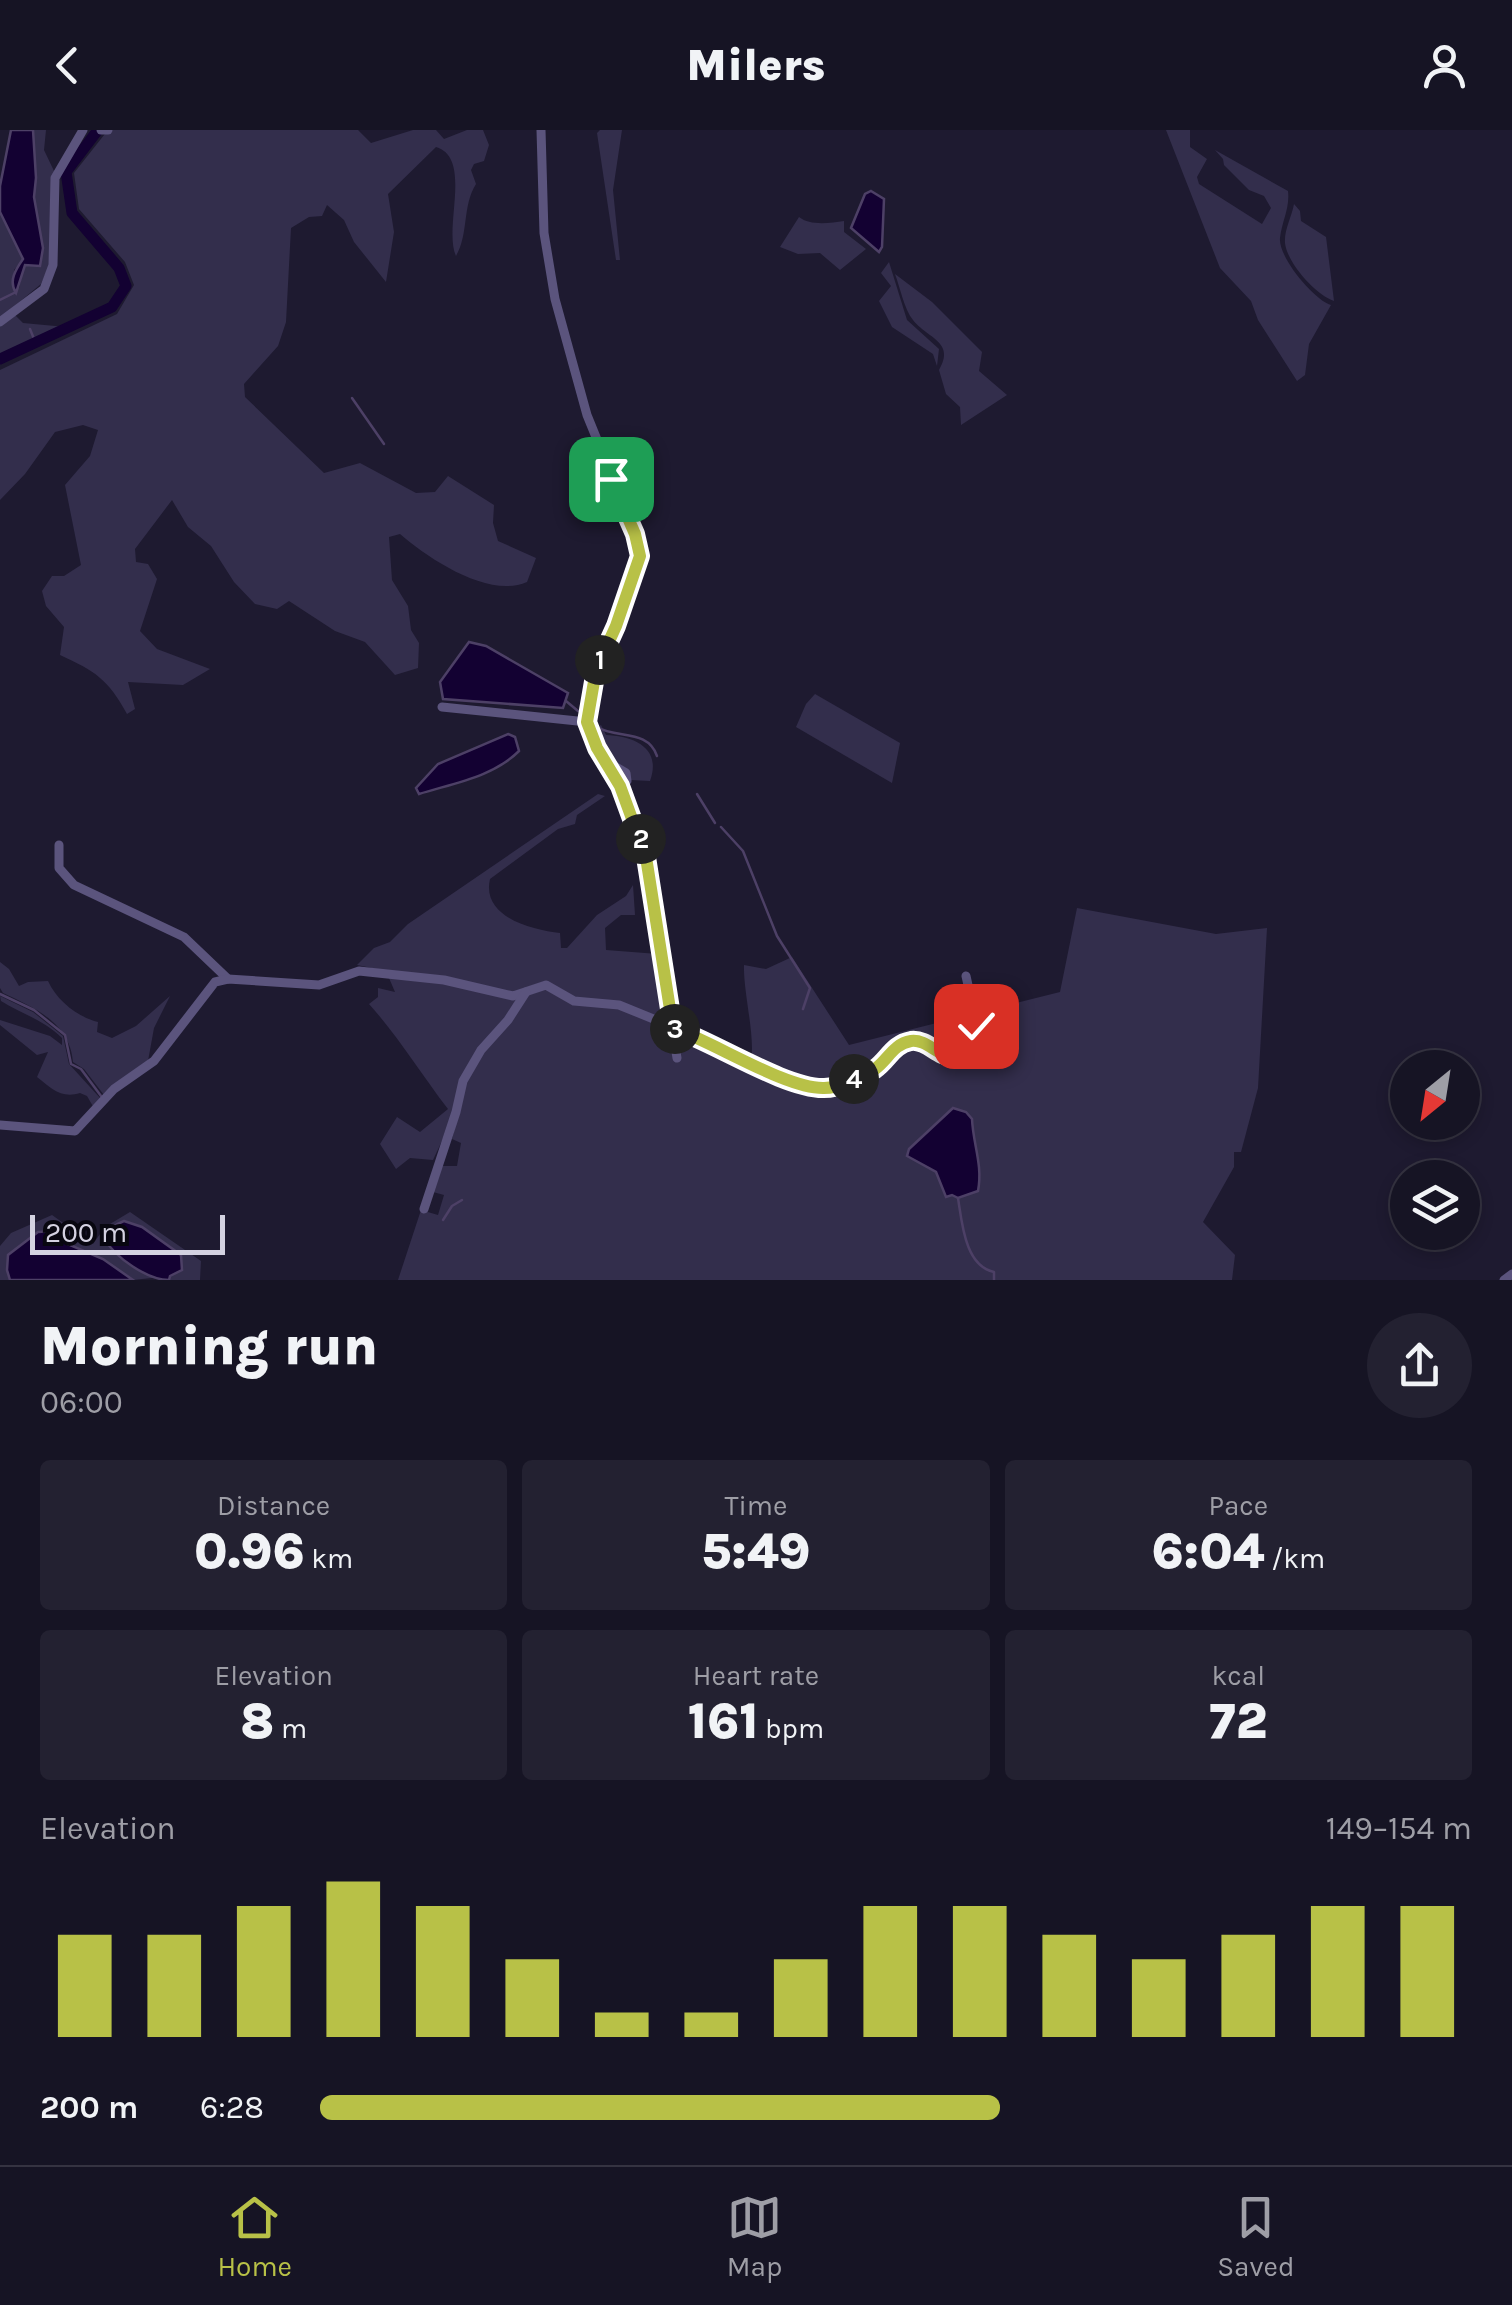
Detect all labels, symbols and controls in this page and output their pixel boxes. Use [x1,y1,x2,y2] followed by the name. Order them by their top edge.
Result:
[40,38,95,93] icon: back
[1417,38,1472,93] icon: person
[686,39,826,91] text: Milers
[569,437,654,522] pin
[584,452,639,507] icon: arrive
[575,635,625,685] pin: 1
[595,643,605,676] text: 1
[616,814,666,864] pin: 2
[633,822,649,855] text: 2
[934,984,1019,1069] pin
[949,999,1004,1054] icon: check
[650,1004,700,1054] pin: 3
[666,1012,684,1045] text: 3
[1390,1050,1480,1140] north arrow
[1390,1050,1480,1250] map controls
[829,1054,879,1104] pin: 4
[846,1062,862,1095] text: 4
[1390,1160,1480,1250] button: layers
[30,1210,225,1254] scale bar
[45,1216,127,1249] text: 200 m
[1367,1313,1472,1418] button: share
[40,1314,378,1378] text: Morning run
[40,1384,123,1421] text: 06:00
[217,1489,330,1522] text: Distance
[725,1489,787,1522] text: Time
[1208,1489,1268,1522] text: Pace
[194,1522,305,1581] text: 0.96
[701,1522,811,1581] text: 5:49
[1151,1522,1264,1581] text: 6:04
[305,1542,353,1575] text: km
[1264,1542,1325,1575] text: /km
[214,1659,333,1692] text: Elevation
[693,1659,819,1692] text: Heart rate
[1212,1659,1265,1692] text: kcal
[240,1692,274,1751] text: 8
[688,1692,758,1751] text: 161
[1209,1692,1267,1751] text: 72
[274,1712,307,1745] text: m
[758,1712,824,1745] text: bpm
[40,1810,175,1847] text: Elevation
[1326,1810,1472,1847] text: 149–154 m
[40,2089,138,2126] text: 200 m
[200,2089,264,2126] text: 6:28
[217,2190,292,2283] tab: Home
[727,2190,782,2283] tab: Map
[1217,2190,1295,2283] tab: Saved

